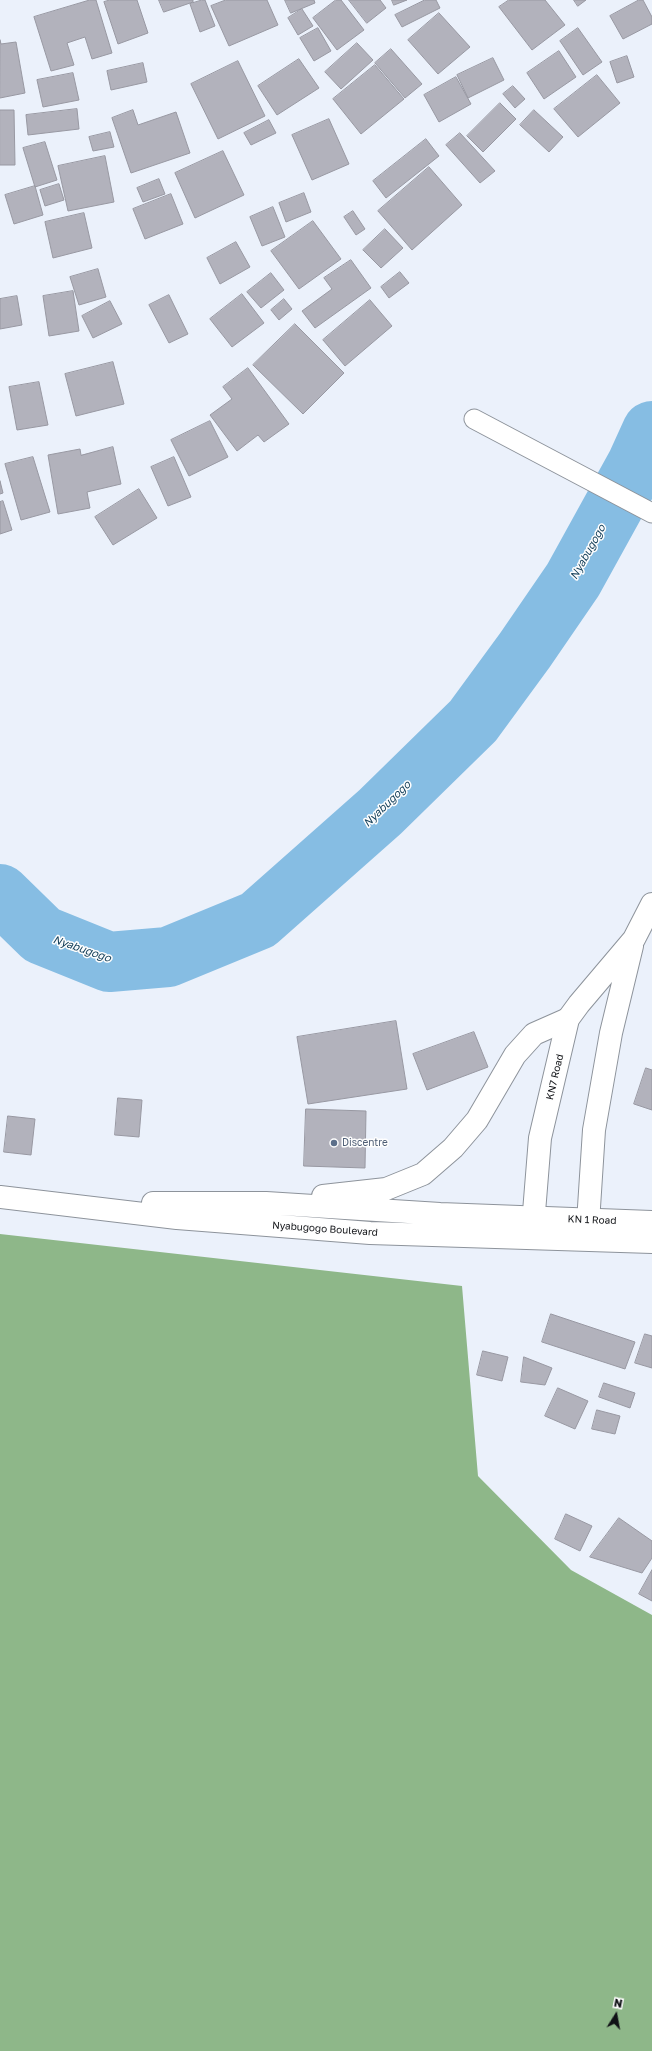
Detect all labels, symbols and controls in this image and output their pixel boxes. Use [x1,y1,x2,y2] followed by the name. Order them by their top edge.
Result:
[568,522,608,582] water label: Nyabugogo
[361,778,413,830] water label: Nyabugogo
[51,933,113,965] water label: Nyabugogo
[544,1053,566,1101] street label: KN7 Road
[342,1137,388,1149] place label: Discentre
[329,1138,339,1148] marker: Discentre
[567,1213,617,1227] street label: KN 1 Road
[272,1219,378,1239] street label: Nyabugogo Boulevard
[596,1995,636,2035] north arrow
[613,1996,624,2010] text: N

